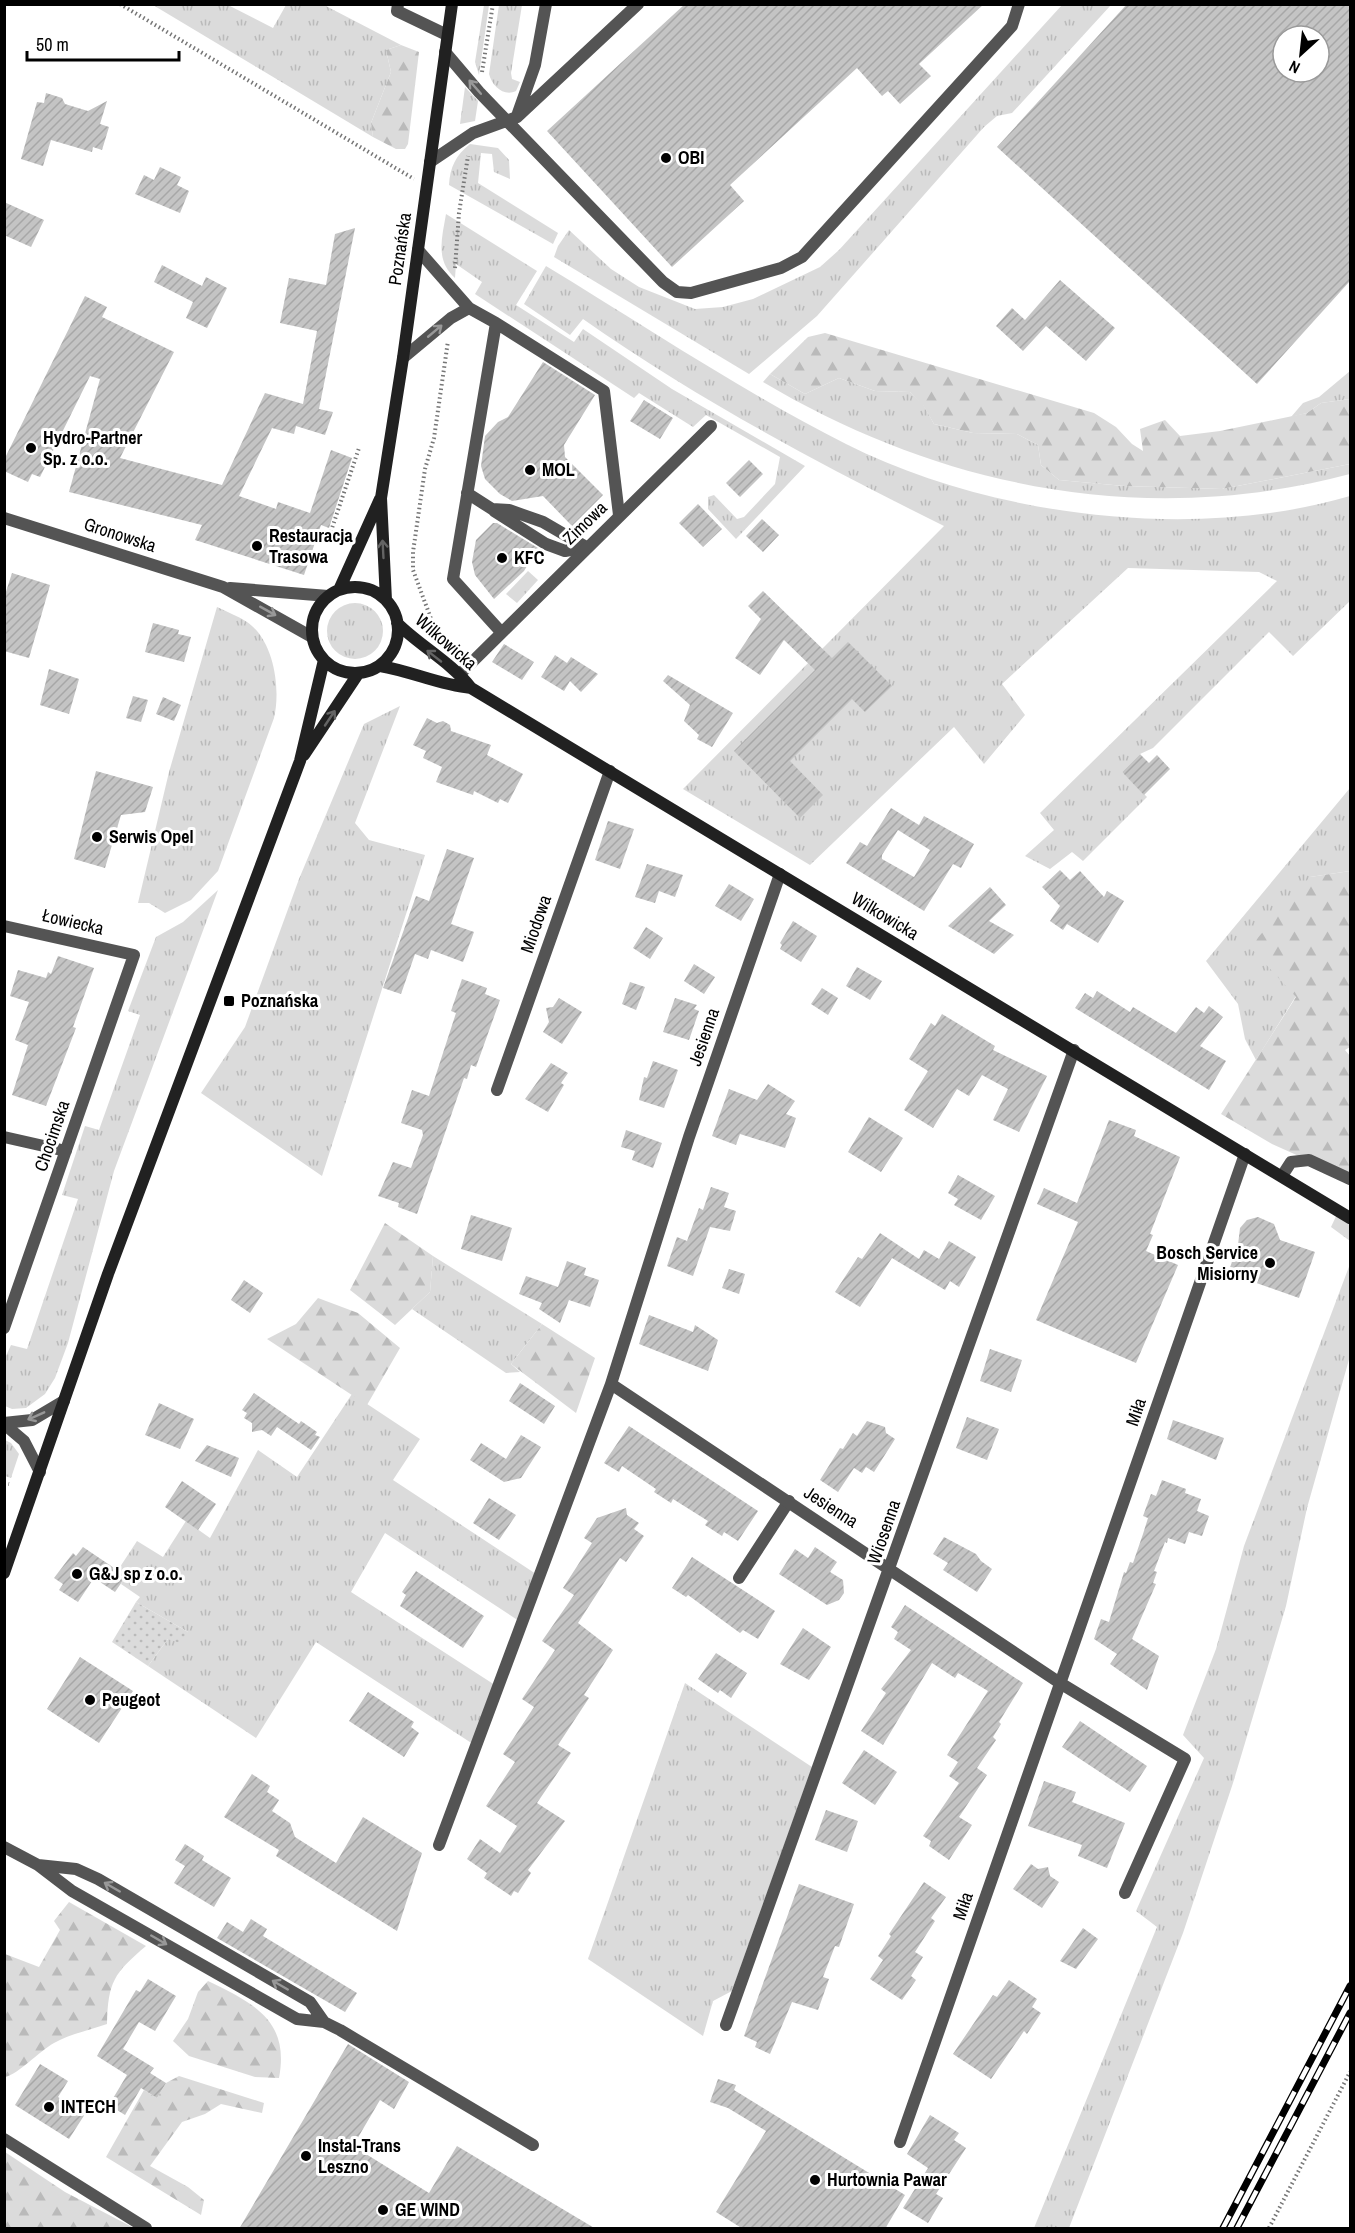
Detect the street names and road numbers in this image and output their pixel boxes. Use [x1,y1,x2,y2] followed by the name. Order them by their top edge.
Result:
[382,211,417,287] street label: Poznańska
[557,495,612,550] street label: Zimowa
[81,511,160,558] street label: Gronowska
[410,608,483,676] street label: Wilkowicka
[847,886,924,946] street label: Wilkowicka
[514,891,557,956] street label: Miodowa
[40,902,106,941] street label: Łowiecka
[682,1004,725,1069] street label: Jesienna
[28,1097,75,1175] street label: Chocimska
[1119,1395,1152,1429] street label: Miła
[799,1480,863,1533] street label: Jesienna
[861,1496,906,1567] street label: Wiosenna
[946,1889,979,1923] street label: Miła

